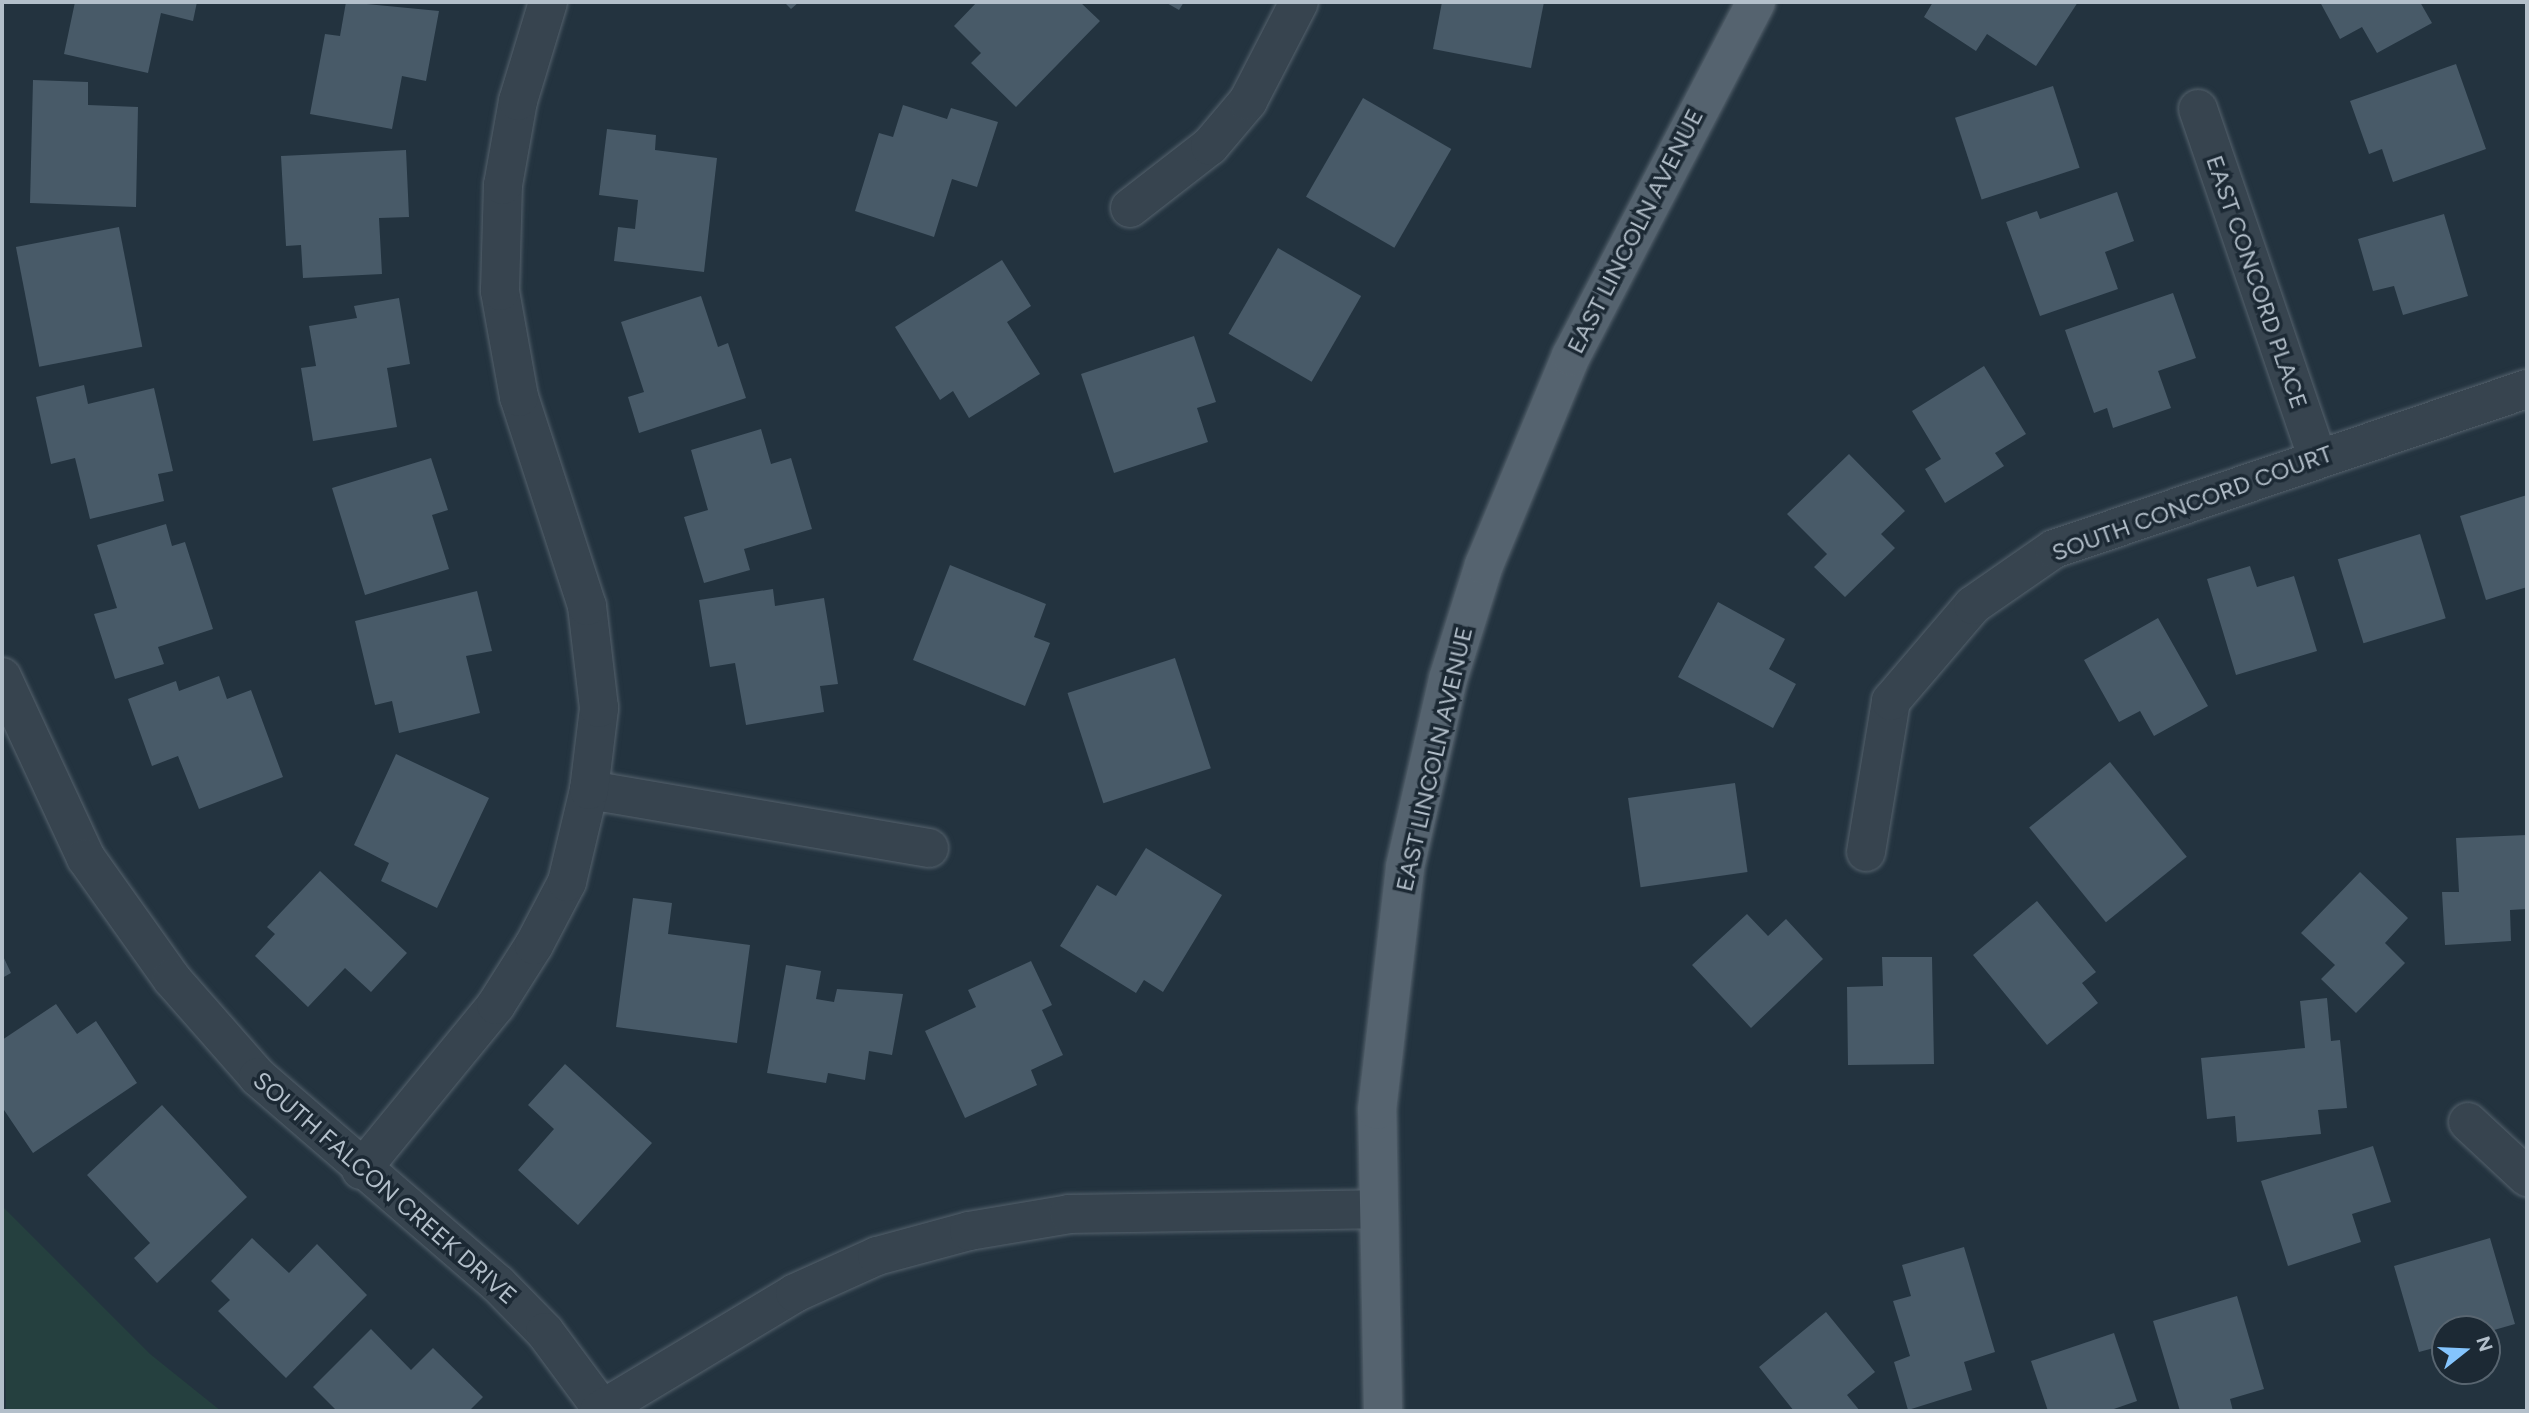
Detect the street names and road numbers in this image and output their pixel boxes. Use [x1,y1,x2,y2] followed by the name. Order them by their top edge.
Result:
[1561,104,1709,358] street label: EAST LINCOLN AVENUE
[2200,152,2314,412] street label: EAST CONCORD PLACE
[2048,439,2336,567] street label: SOUTH CONCORD COURT
[1390,624,1478,894] street label: EAST LINCOLN AVENUE
[247,1066,523,1310] street label: SOUTH FALCON CREEK DRIVE

